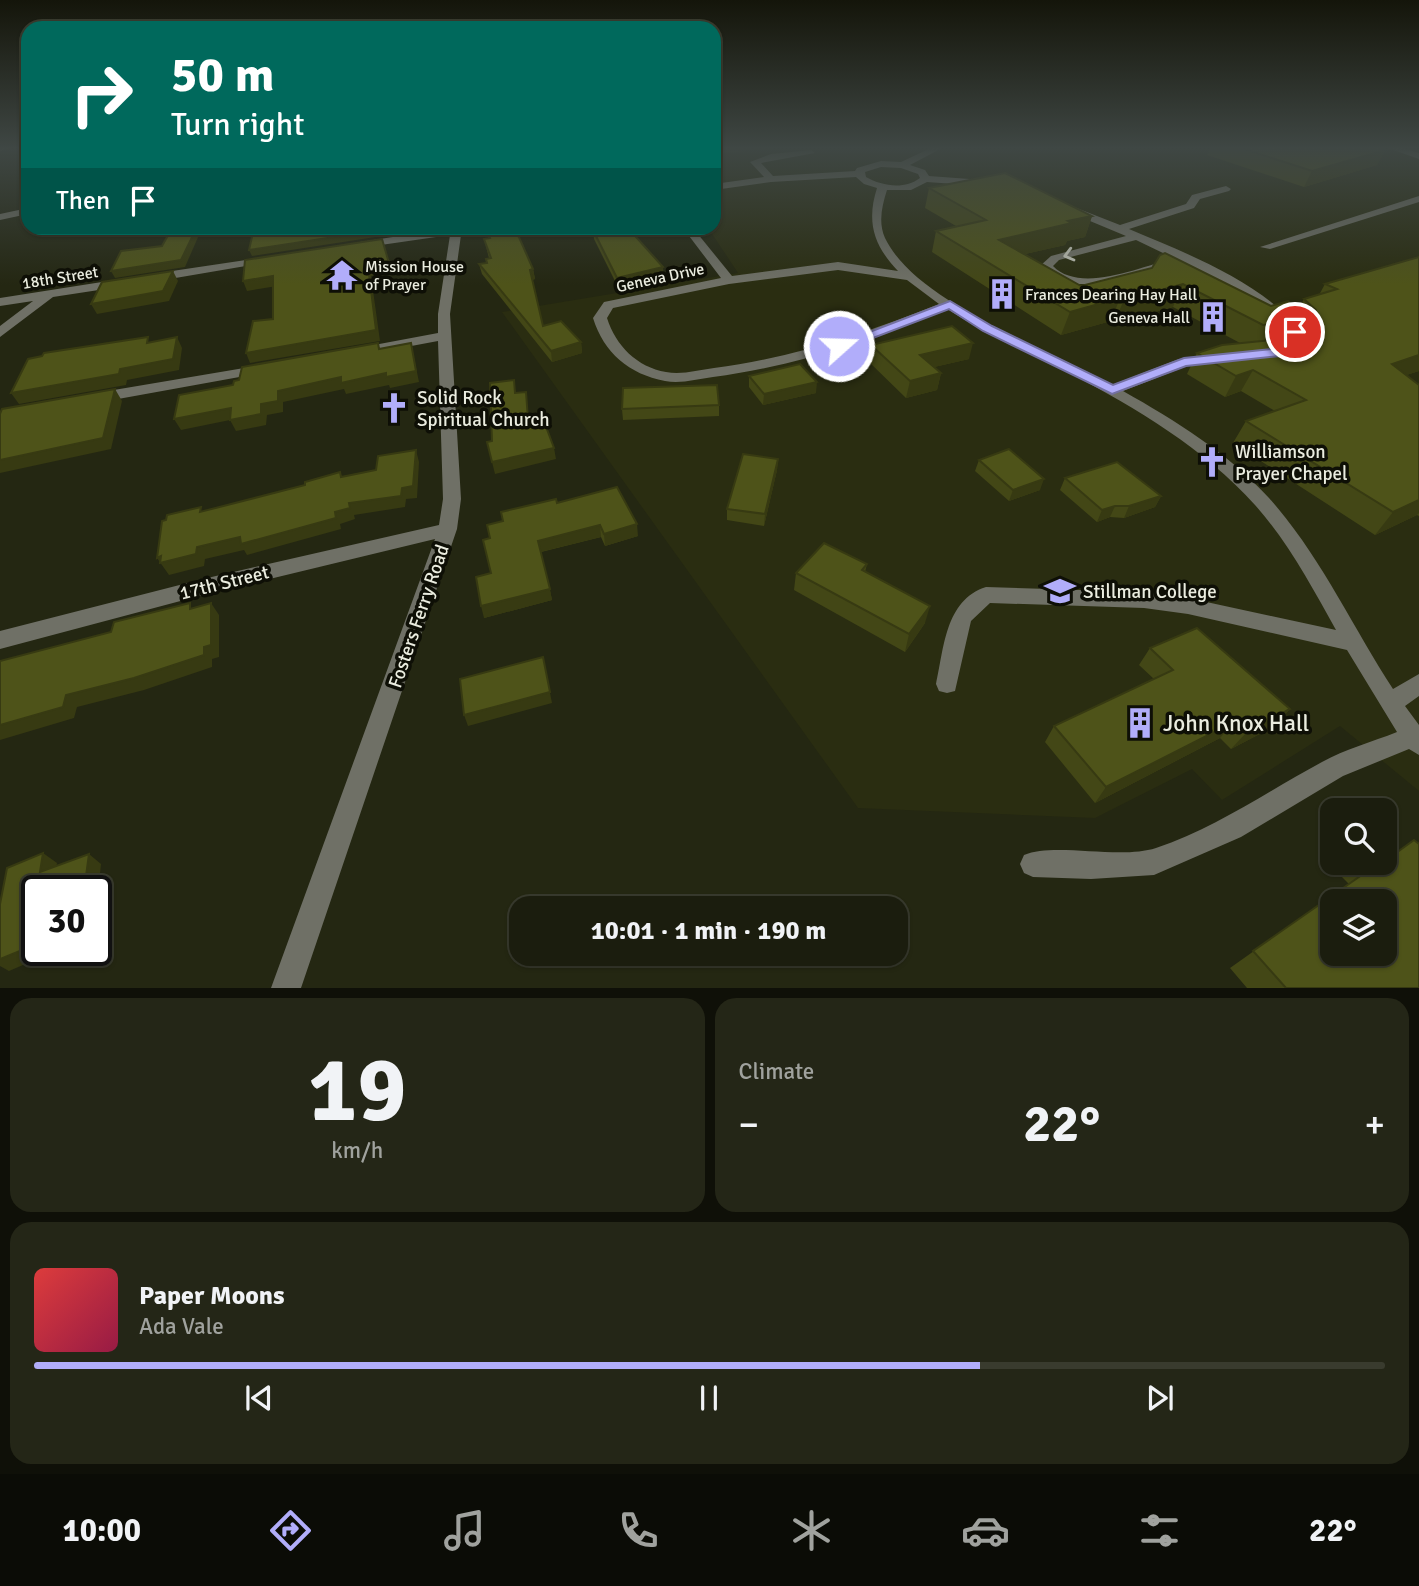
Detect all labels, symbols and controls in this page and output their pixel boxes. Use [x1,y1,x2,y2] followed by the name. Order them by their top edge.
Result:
[171,45,274,105] text: 50 m
[56,49,147,140] icon: right
[171,105,304,144] text: Turn right
[124,182,162,220] icon: arrive
[56,185,110,217] text: Then
[1063,246,1075,261] one-way arrow
[365,257,464,295] place label: Mission House of Prayer
[325,258,359,292] temple icon: Mission House of Prayer
[614,259,706,297] street label: Geneva Drive
[21,262,100,294] street label: 18th Street
[985,277,1019,311] building icon: Frances Dearing Hay Hall
[1025,285,1197,305] place label: Frances Dearing Hay Hall
[1196,300,1230,334] building icon: Geneva Hall
[1265,302,1325,362] pin
[1108,308,1190,328] place label: Geneva Hall
[802,309,876,383] position arrow
[1276,313,1314,351] icon: arrive
[417,386,550,432] place label: Solid Rock Spiritual Church
[377,391,411,425] church icon: Solid Rock Spiritual Church
[1235,440,1348,486] place label: Williamson Prayer Chapel
[1195,445,1229,479] church icon: Williamson Prayer Chapel
[383,541,455,691] street label: Fosters Ferry Road
[177,560,272,606] street label: 17th Street
[1043,574,1077,608] school or university icon: Stillman College
[1083,580,1217,604] place label: Stillman College
[1123,706,1157,740] building icon: John Knox Hall
[1163,709,1310,738] place label: John Knox Hall
[1320,798,1397,966] map controls
[1320,798,1397,875] button: search
[21,875,112,966] speed limit sign: 30
[1320,889,1397,966] button: layers
[591,915,826,947] text: 10:01 · 1 min · 190 m
[308,1034,406,1147] text: 19
[739,1057,814,1086] text: Climate
[1023,1092,1100,1156] text: 22°
[739,1101,759,1148] text: −
[1364,1101,1385,1148] text: +
[331,1136,383,1165] text: km/h
[139,1280,285,1312] text: Paper Moons
[139,1312,224,1341] text: Ada Vale
[240,1379,278,1417] icon: previous
[690,1379,728,1417] icon: pause
[1141,1379,1179,1417] icon: next
[266,1506,315,1555] icon: directions
[440,1506,489,1555] icon: music
[614,1506,663,1555] icon: phone
[787,1506,836,1555] icon: climate
[961,1506,1010,1555] icon: car
[1135,1506,1184,1555] icon: filters
[62,1511,141,1550] text: 10:00
[1309,1511,1356,1550] text: 22°

